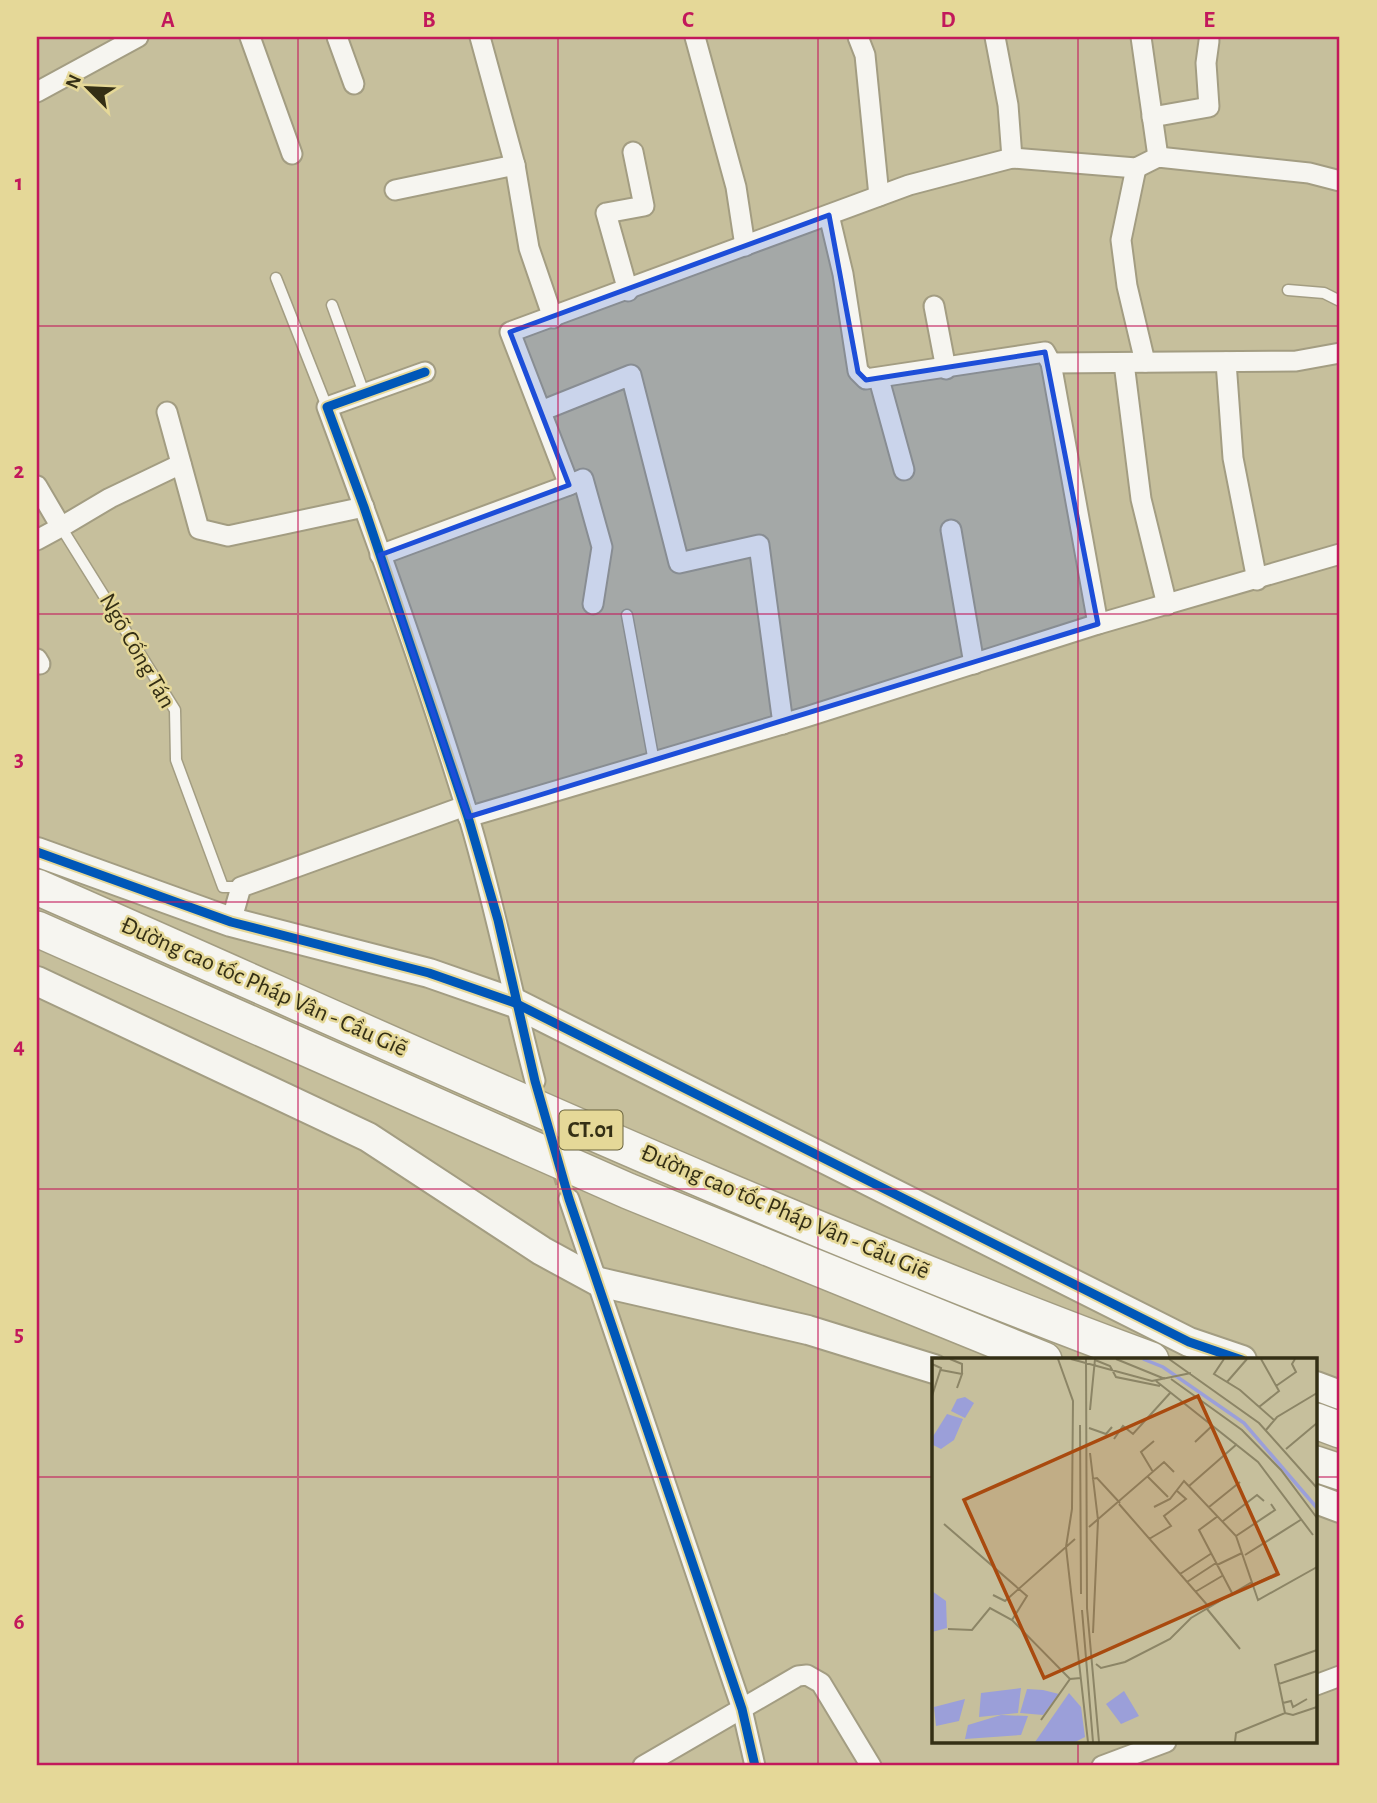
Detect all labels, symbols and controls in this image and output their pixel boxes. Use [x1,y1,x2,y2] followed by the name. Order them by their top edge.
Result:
[161,9,175,32] text: A
[422,9,436,32] text: B
[682,9,694,32] text: C
[940,9,956,32] text: D
[1203,9,1215,32] text: E
[52,52,122,122] north arrow
[62,72,85,92] text: N
[15,172,23,195] text: 1
[14,460,25,483] text: 2
[95,589,179,713] street label: Ngõ Cống Tán
[14,748,24,771] text: 3
[117,913,411,1061] street label: Đường cao tốc Pháp Vân - Cầu Giẽ
[13,1035,25,1058] text: 4
[560,1110,622,1149] road number: CT.01
[637,1140,933,1284] street label: Đường cao tốc Pháp Vân - Cầu Giẽ
[14,1323,24,1346] text: 5
[932,1358,1318,1744] inset map
[13,1611,25,1634] text: 6

